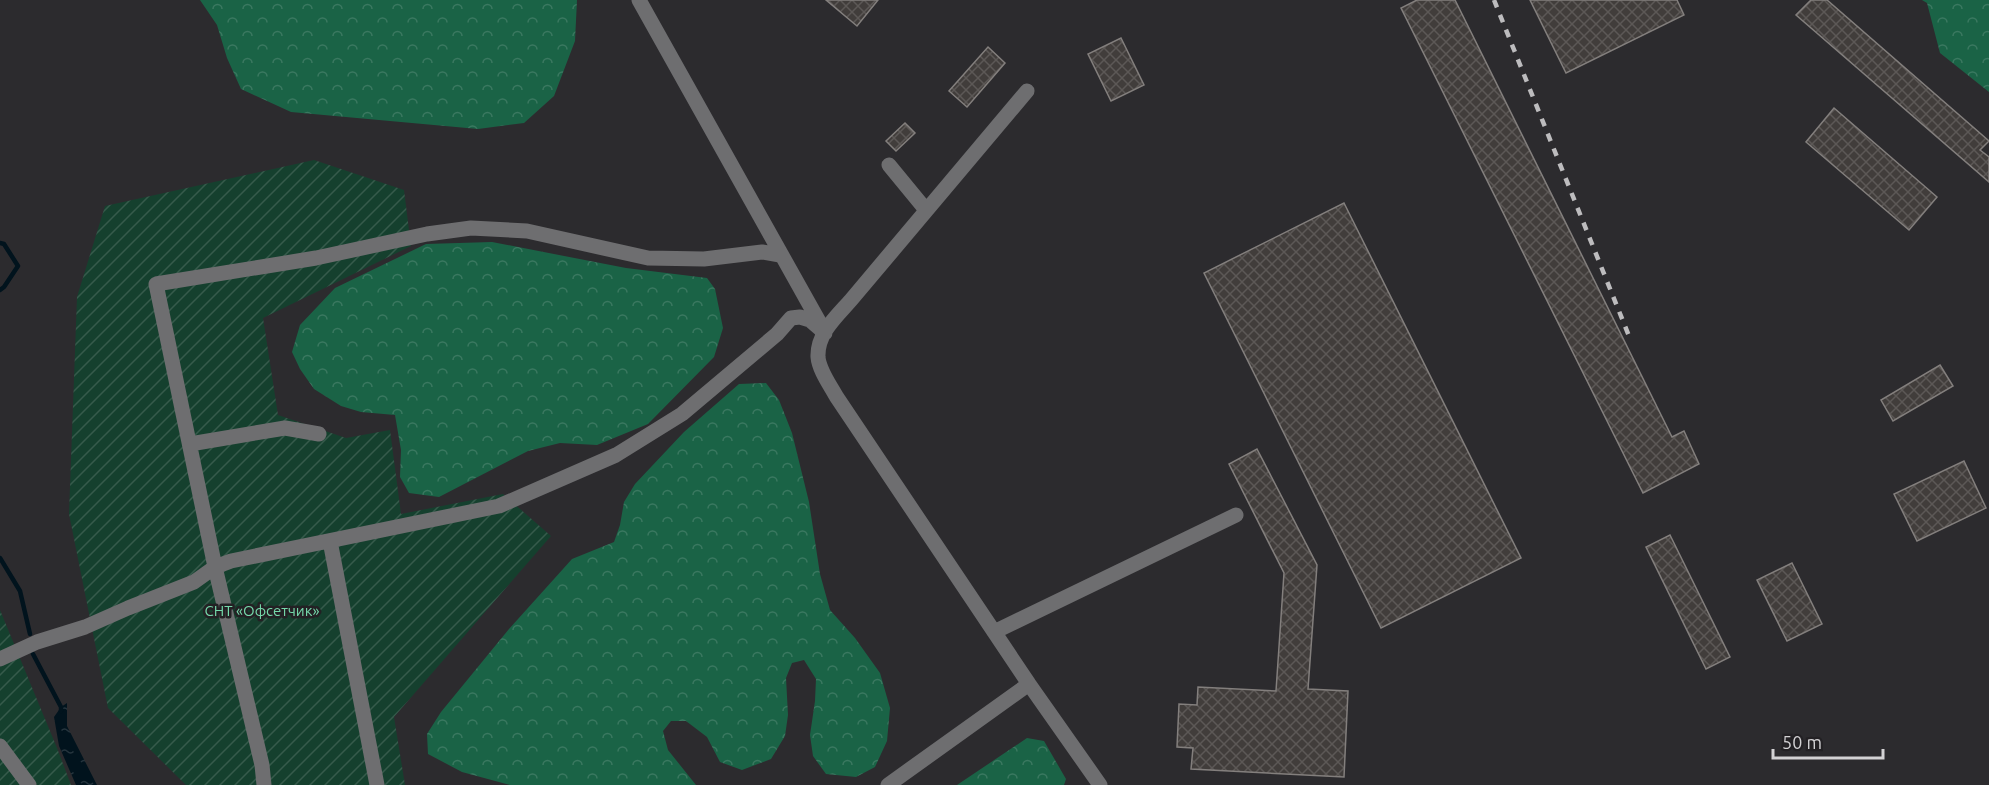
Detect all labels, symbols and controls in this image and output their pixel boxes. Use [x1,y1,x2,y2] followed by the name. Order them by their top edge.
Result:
[205,602,319,619] park label: СНТ «Офсетчик»
[1773,722,1882,760] scale bar
[1782,732,1822,752] text: 50 m

